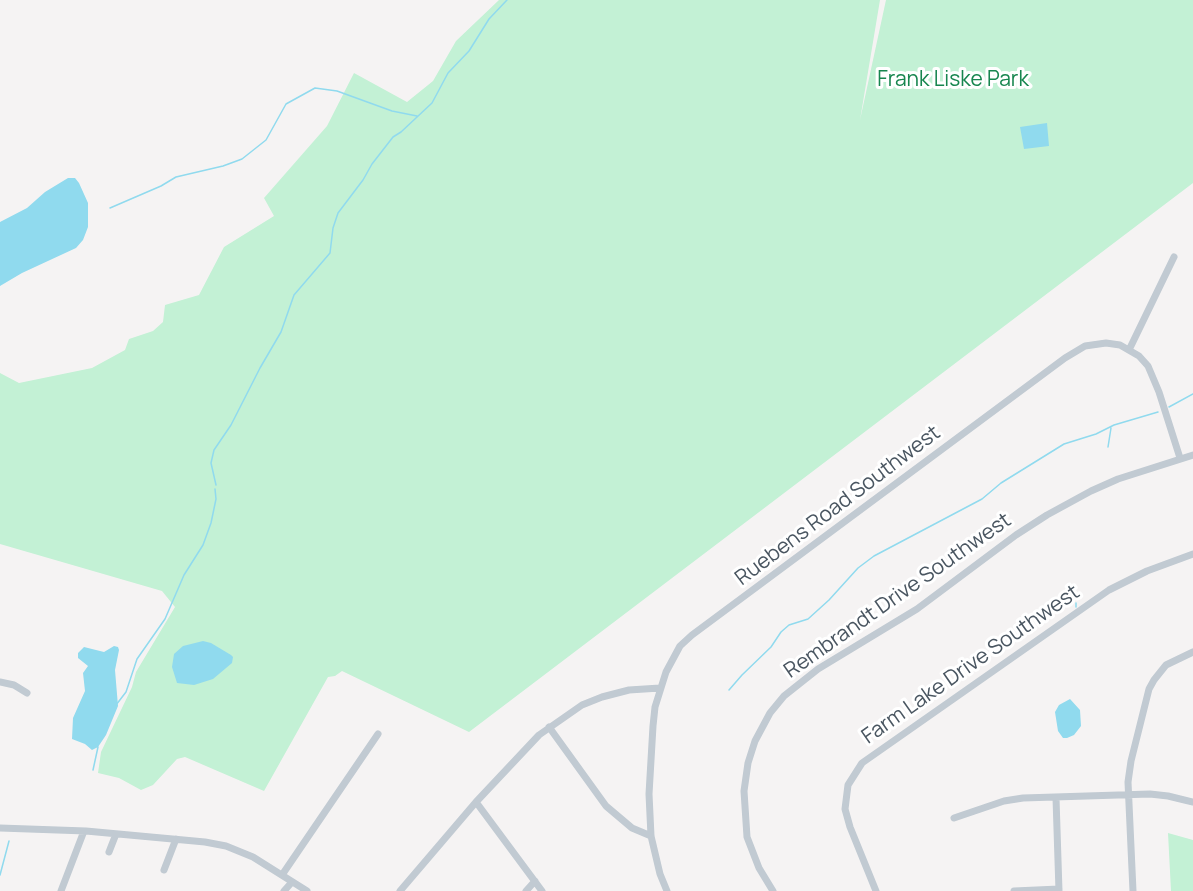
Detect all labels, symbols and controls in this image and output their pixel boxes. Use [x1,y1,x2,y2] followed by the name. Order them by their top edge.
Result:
[877,67,1029,93] park label: Frank Liske Park
[731,421,945,591] street label: Ruebens Road Southwest
[780,508,1016,684] street label: Rembrandt Drive Southwest
[857,580,1085,750] street label: Farm Lake Drive Southwest

